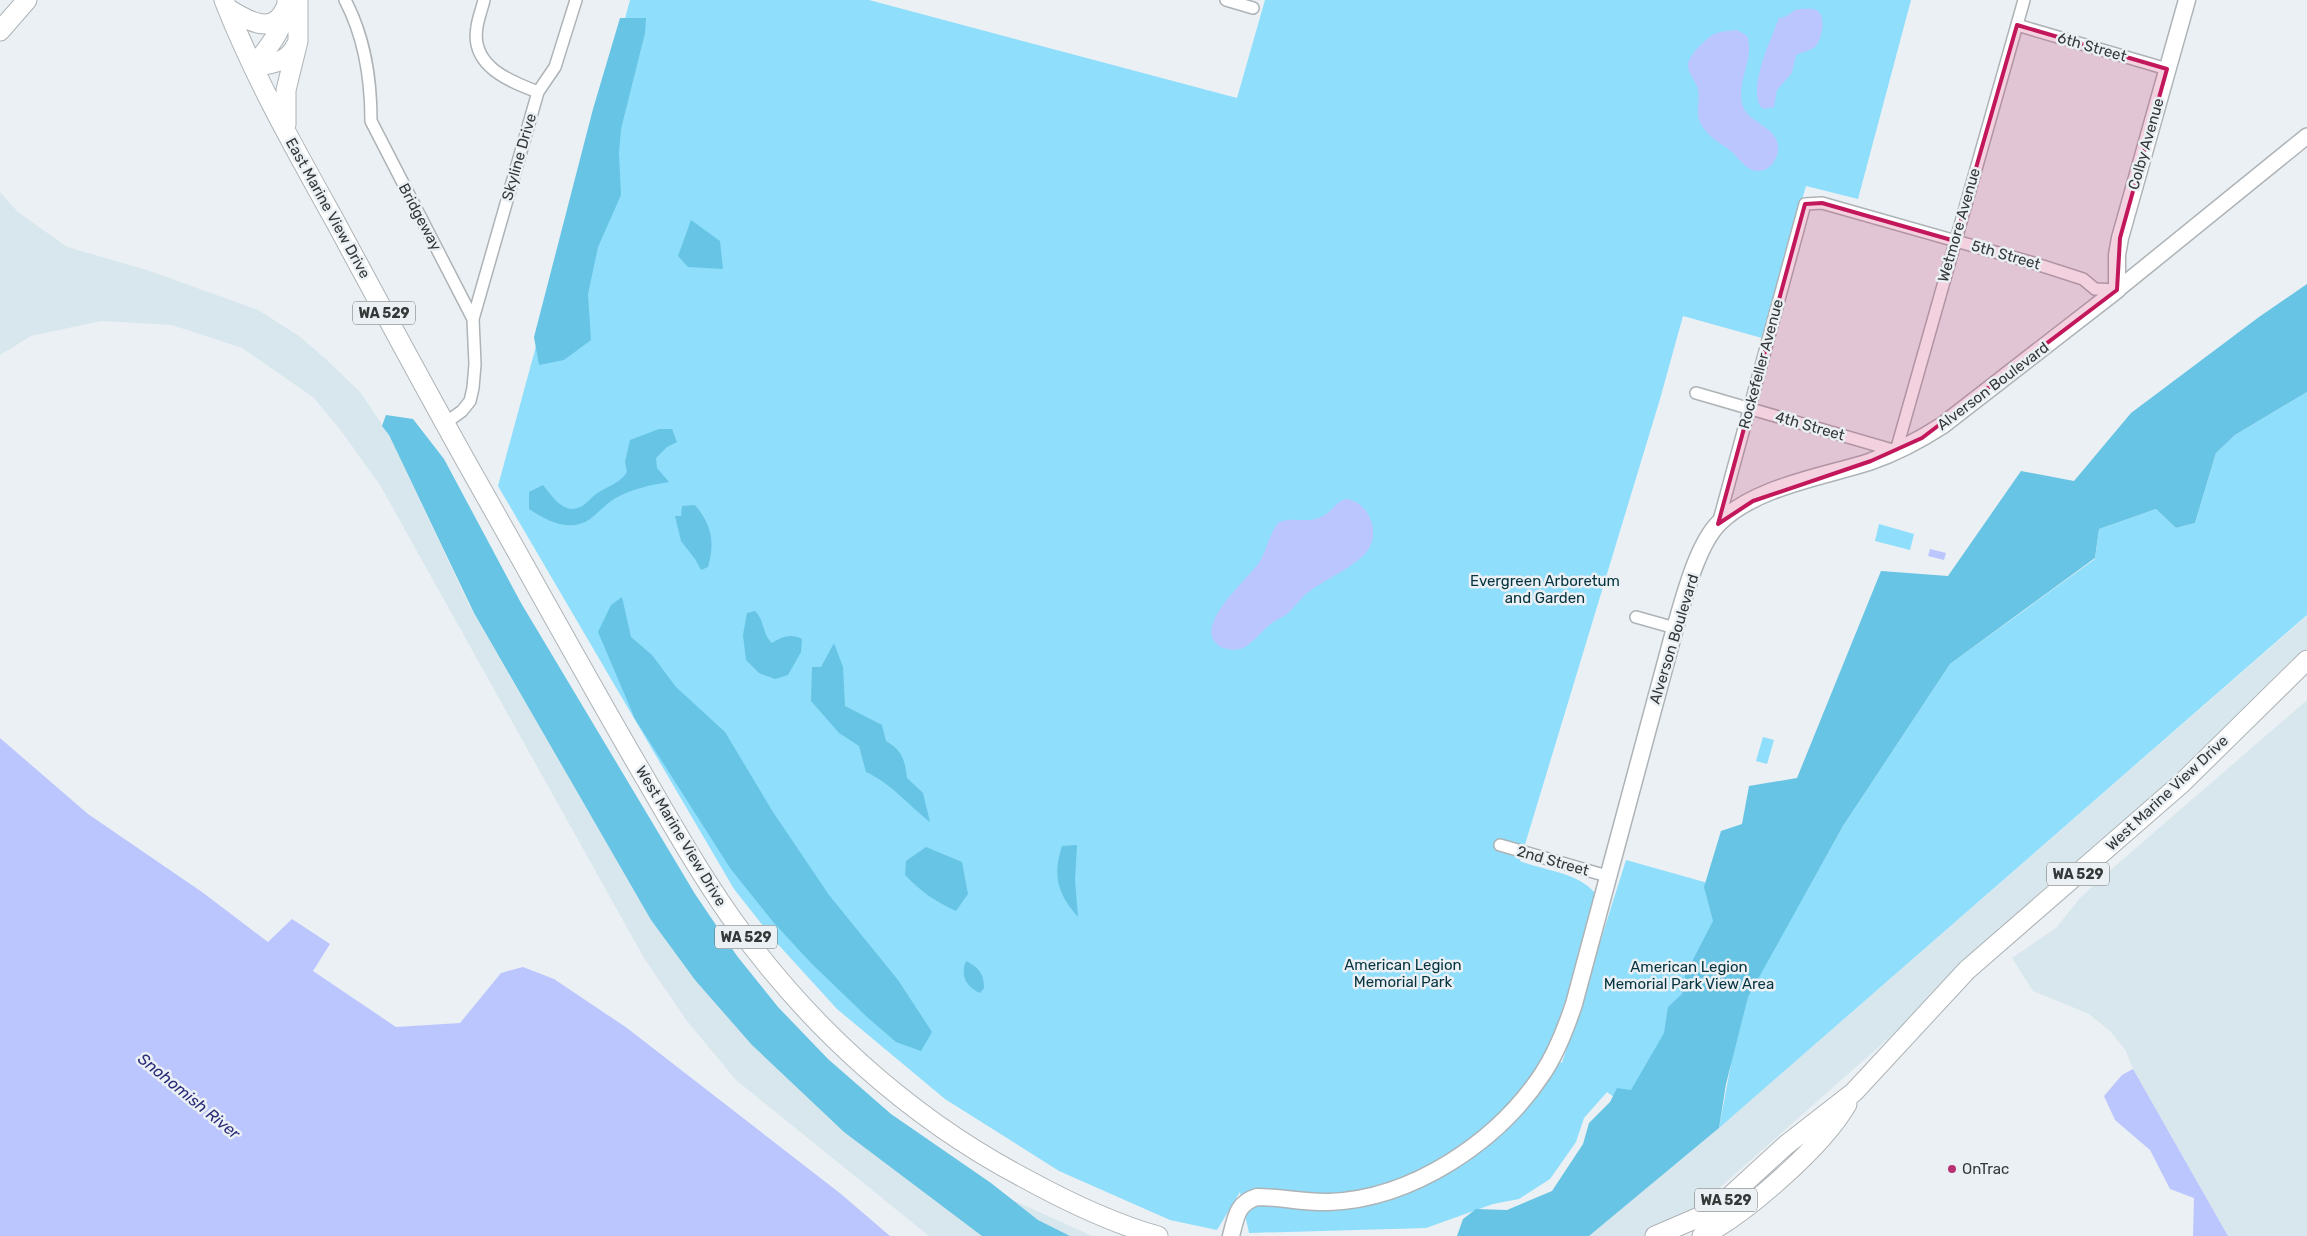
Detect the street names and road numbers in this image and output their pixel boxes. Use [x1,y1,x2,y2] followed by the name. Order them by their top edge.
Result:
[2055,29,2129,65] street label: 6th Street
[2124,96,2168,192] street label: Colby Avenue
[498,111,540,203] street label: Skyline Drive
[282,135,374,281] street label: East Marine View Drive
[1934,166,1984,284] street label: Wetmore Avenue
[395,180,445,254] street label: Bridgeway
[1969,237,2043,273] street label: 5th Street
[1735,297,1787,431] street label: Rockefeller Avenue
[353,302,415,324] road number: WA 529
[1934,338,2052,434] street label: Alverson Boulevard
[1773,408,1847,445] street label: 4th Street
[1646,572,1702,706] street label: Alverson Boulevard
[2102,732,2232,854] street label: West Marine View Drive
[632,763,730,909] street label: West Marine View Drive
[1515,842,1591,880] street label: 2nd Street
[2047,862,2109,886] road number: WA 529
[715,926,777,949] road number: WA 529
[1695,1188,1757,1212] road number: WA 529

